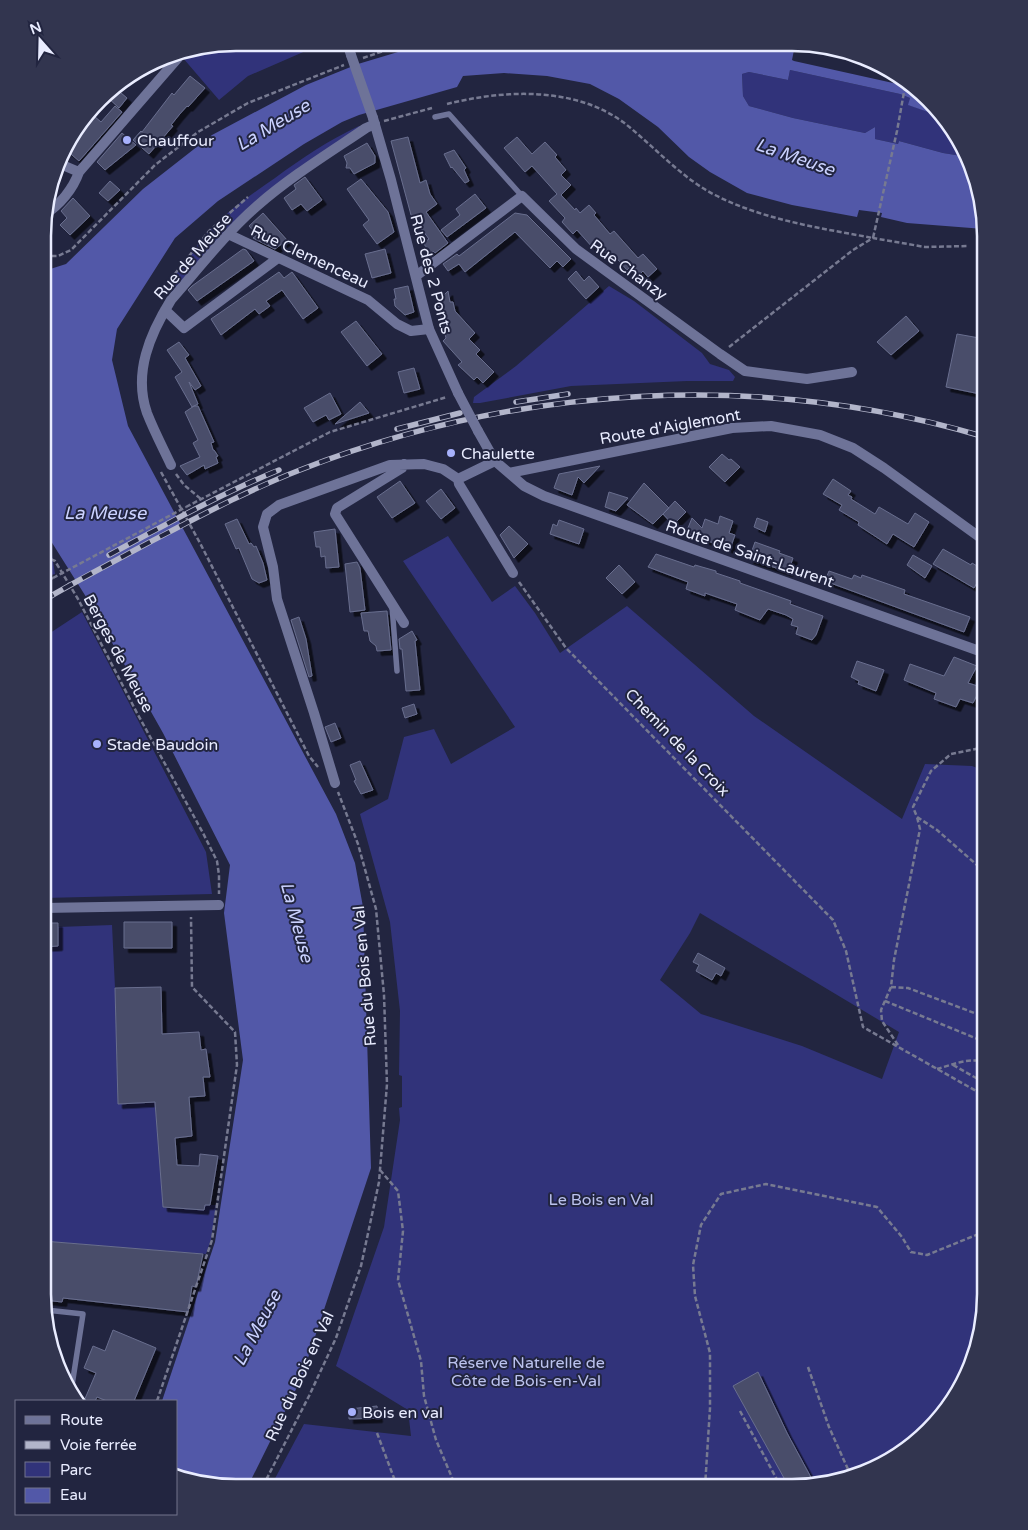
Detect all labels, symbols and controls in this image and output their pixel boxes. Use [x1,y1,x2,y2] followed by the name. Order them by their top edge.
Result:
[15,15,65,65] north arrow
[28,18,44,38] text: N
[232,94,315,156] water label: La Meuse
[137,131,215,151] place label: Chauffour
[753,133,838,181] water label: La Meuse
[121,134,133,146] marker: Chauffour
[150,209,236,304] street label: Rue de Meuse
[405,212,457,336] street label: Rue des 2 Ponts
[247,221,372,293] street label: Rue Clemenceau
[586,235,671,305] street label: Rue Chanzy
[598,405,742,449] street label: Route d'Aiglemont
[461,444,535,464] place label: Chaulette
[445,447,457,459] marker: Chaulette
[64,502,147,524] water label: La Meuse
[663,516,837,592] street label: Route de Saint-Laurent
[79,591,158,716] street label: Berges de Meuse
[621,685,734,801] street label: Chemin de la Croix
[107,735,218,755] place label: Stade Baudoin
[91,738,103,750] marker: Stade Baudoin
[276,879,318,965] water label: La Meuse
[349,905,381,1047] street label: Rue du Bois en Val
[548,1190,654,1210] park label: Le Bois en Val
[228,1286,286,1369] water label: La Meuse
[261,1308,339,1445] street label: Rue du Bois en Val
[447,1353,605,1391] park label: Réserve Naturelle de Côte de Bois-en-Val
[15,1400,178,1515] legend
[362,1403,443,1423] place label: Bois en val
[346,1406,358,1418] marker: Bois en val
[60,1411,103,1429] text: Route
[60,1436,137,1454] text: Voie ferrée
[60,1461,92,1479] text: Parc
[60,1486,87,1504] text: Eau

